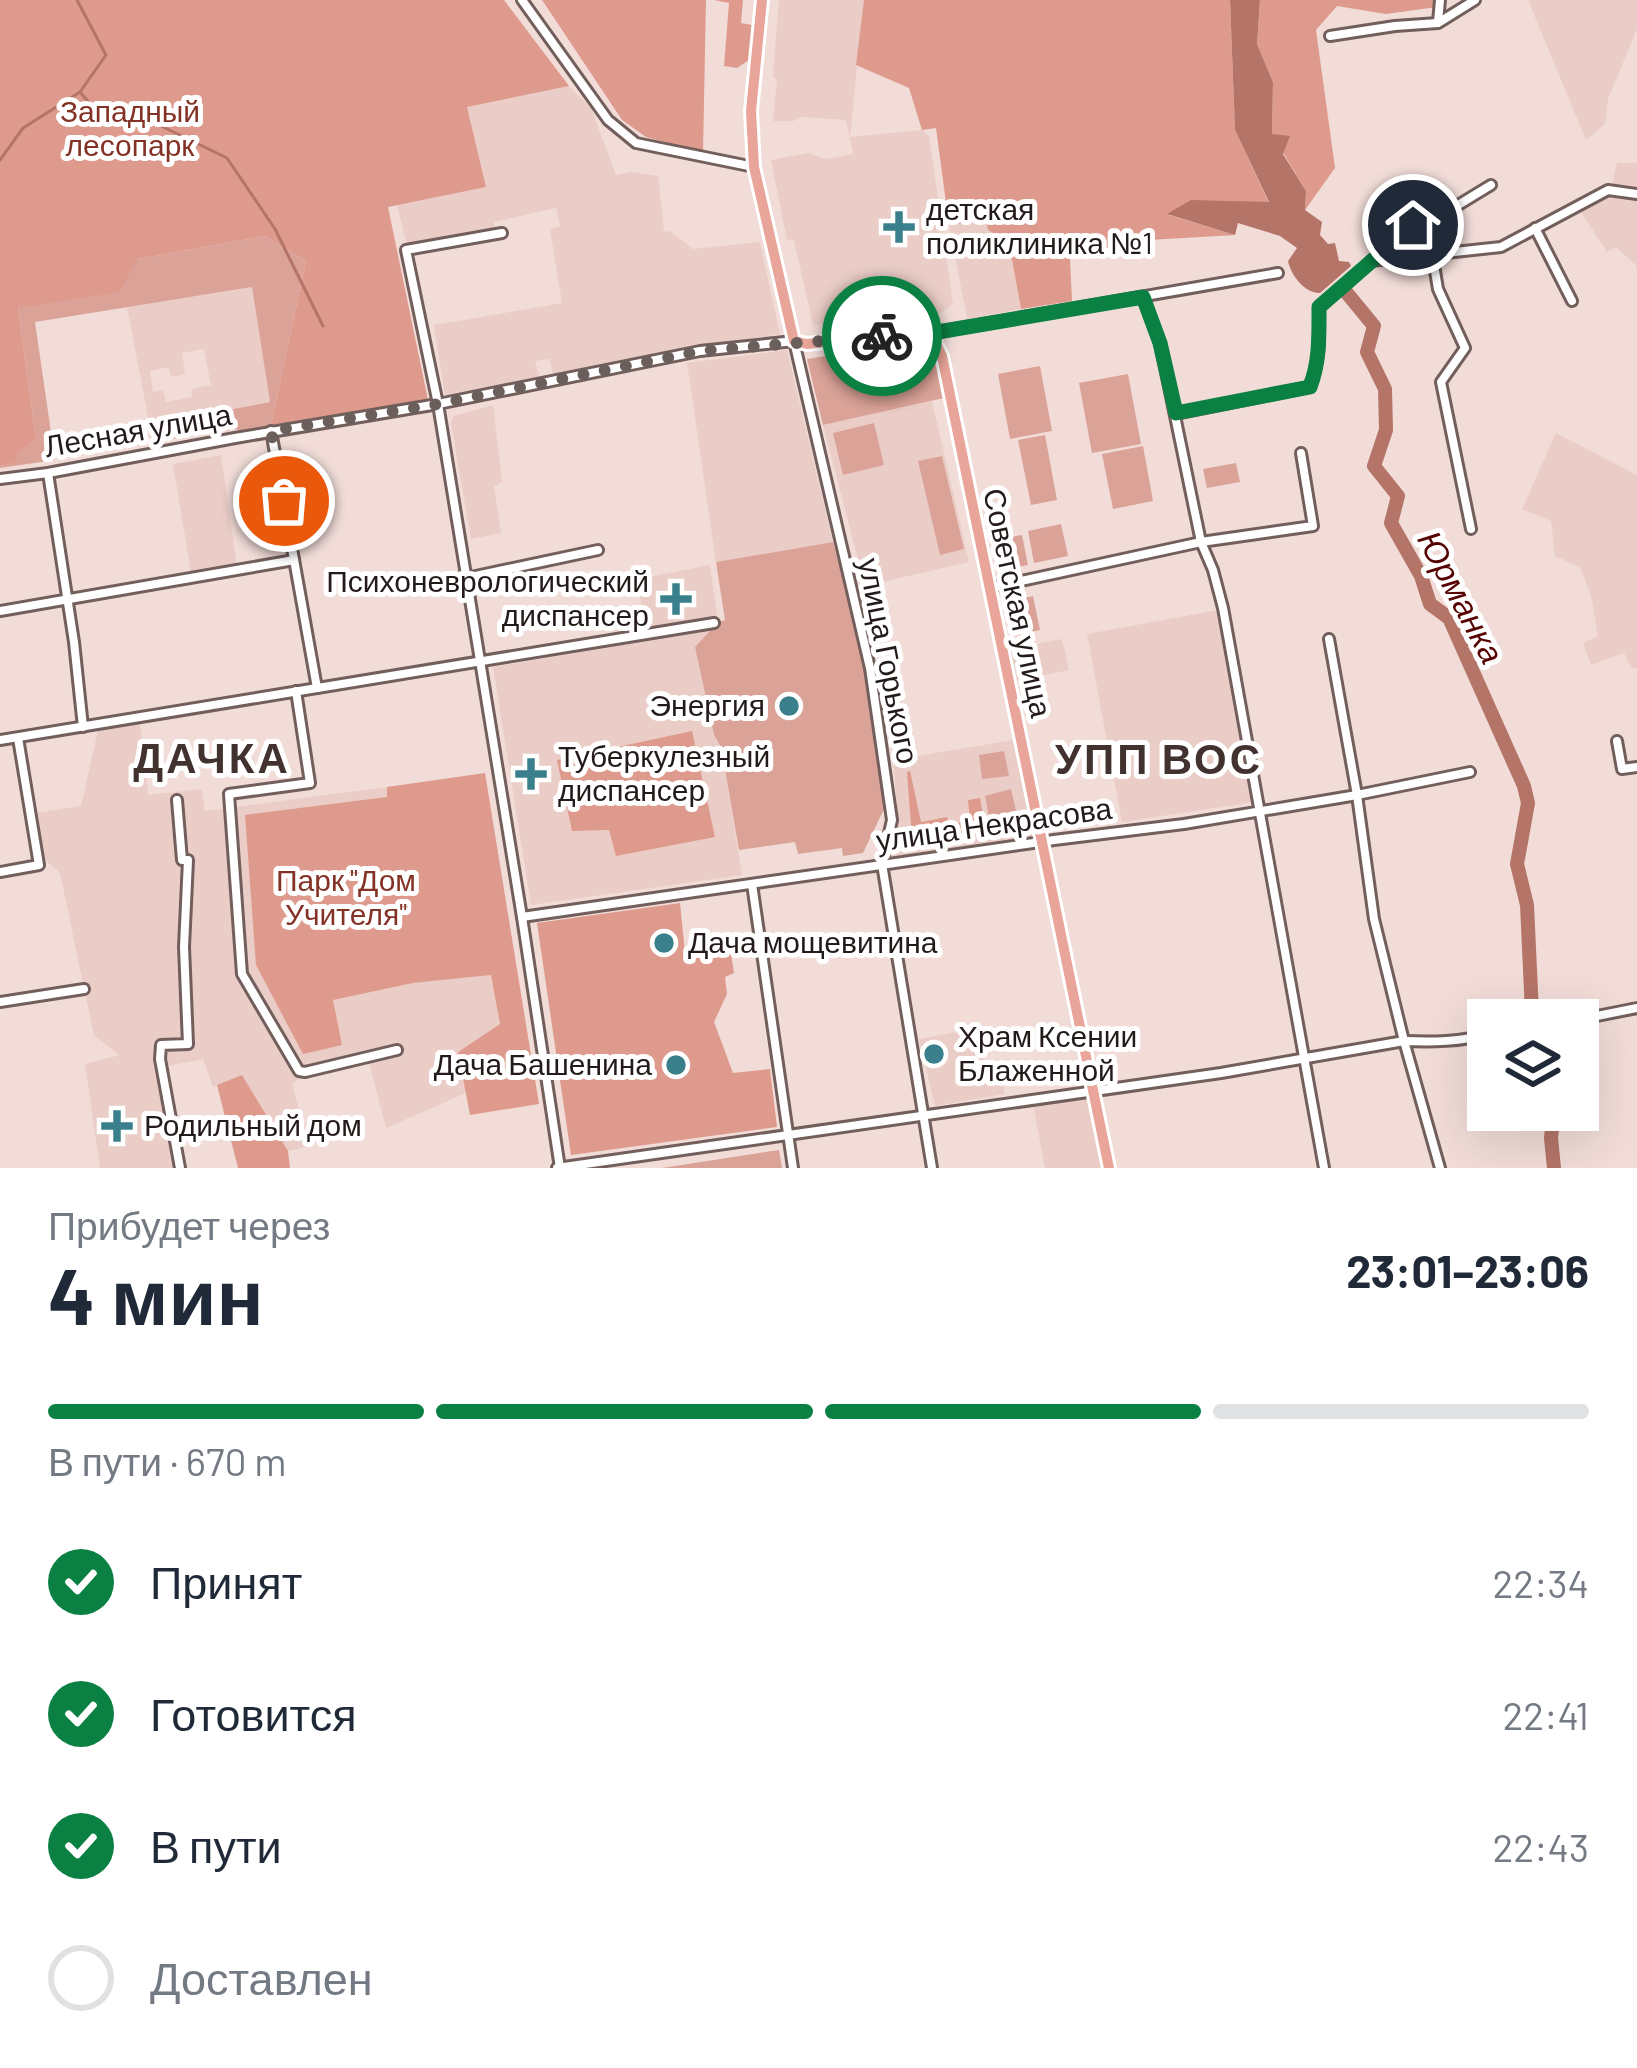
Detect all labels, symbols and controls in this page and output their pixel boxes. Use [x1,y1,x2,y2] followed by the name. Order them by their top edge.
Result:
[60,92,200,162] park label: Западный лесопарк
[1362,174,1464,276] pin
[926,190,1153,260] place label: детская поликлиника №1
[1380,192,1446,258] icon: home
[883,211,915,243] marker: детская поликлиника №1
[822,276,942,396] courier
[849,303,915,369] icon: bike
[41,395,234,463] street label: Лесная улица
[233,450,335,552] pin
[251,468,317,534] icon: bag
[977,485,1061,721] street label: Советская улица
[1410,523,1514,670] water label: Юрманка
[852,555,928,767] street label: улица Горького
[326,562,649,632] place label: Психоневрологический диспансер
[660,583,692,615] marker: Психоневрологический диспансер
[650,686,765,722] place label: Энергия
[776,693,802,719] marker: Энергия
[133,731,291,782] district label: ДАЧКА
[1055,732,1263,782] district label: УПП ВОС
[558,737,770,807] place label: Туберкулезный диспансер
[515,758,547,790] marker: Туберкулезный диспансер
[874,789,1114,857] street label: улица Некрасова
[276,861,416,931] park label: Парк "Дом Учителя"
[688,923,938,959] place label: Дача мощевитина
[651,930,677,956] marker: Дача мощевитина
[1467,999,1599,1131] map controls
[1467,999,1599,1131] button: layers
[958,1017,1137,1087] place label: Храм Ксении Блаженной
[921,1041,947,1067] marker: Храм Ксении Блаженной
[434,1045,652,1081] place label: Дача Башенина
[663,1052,689,1078] marker: Дача Башенина
[144,1106,362,1142] place label: Родильный дом
[101,1110,133,1142] marker: Родильный дом
[48,1201,330,1248] text: Прибудет через
[1346,1243,1589,1297] text: 23:01–23:06
[48,1247,264,1341] text: 4 мин
[48,1437,287,1484] text: В пути · 670 m
[48,1549,114,1615] icon: check
[150,1554,302,1608] text: Принят
[1492,1559,1589,1606] text: 22:34
[48,1681,114,1747] icon: check
[150,1686,357,1740] text: Готовится
[1502,1691,1589,1738] text: 22:41
[48,1813,114,1879] icon: check
[150,1818,282,1872] text: В пути
[1492,1823,1589,1870] text: 22:43
[150,1950,373,2004] text: Доставлен

